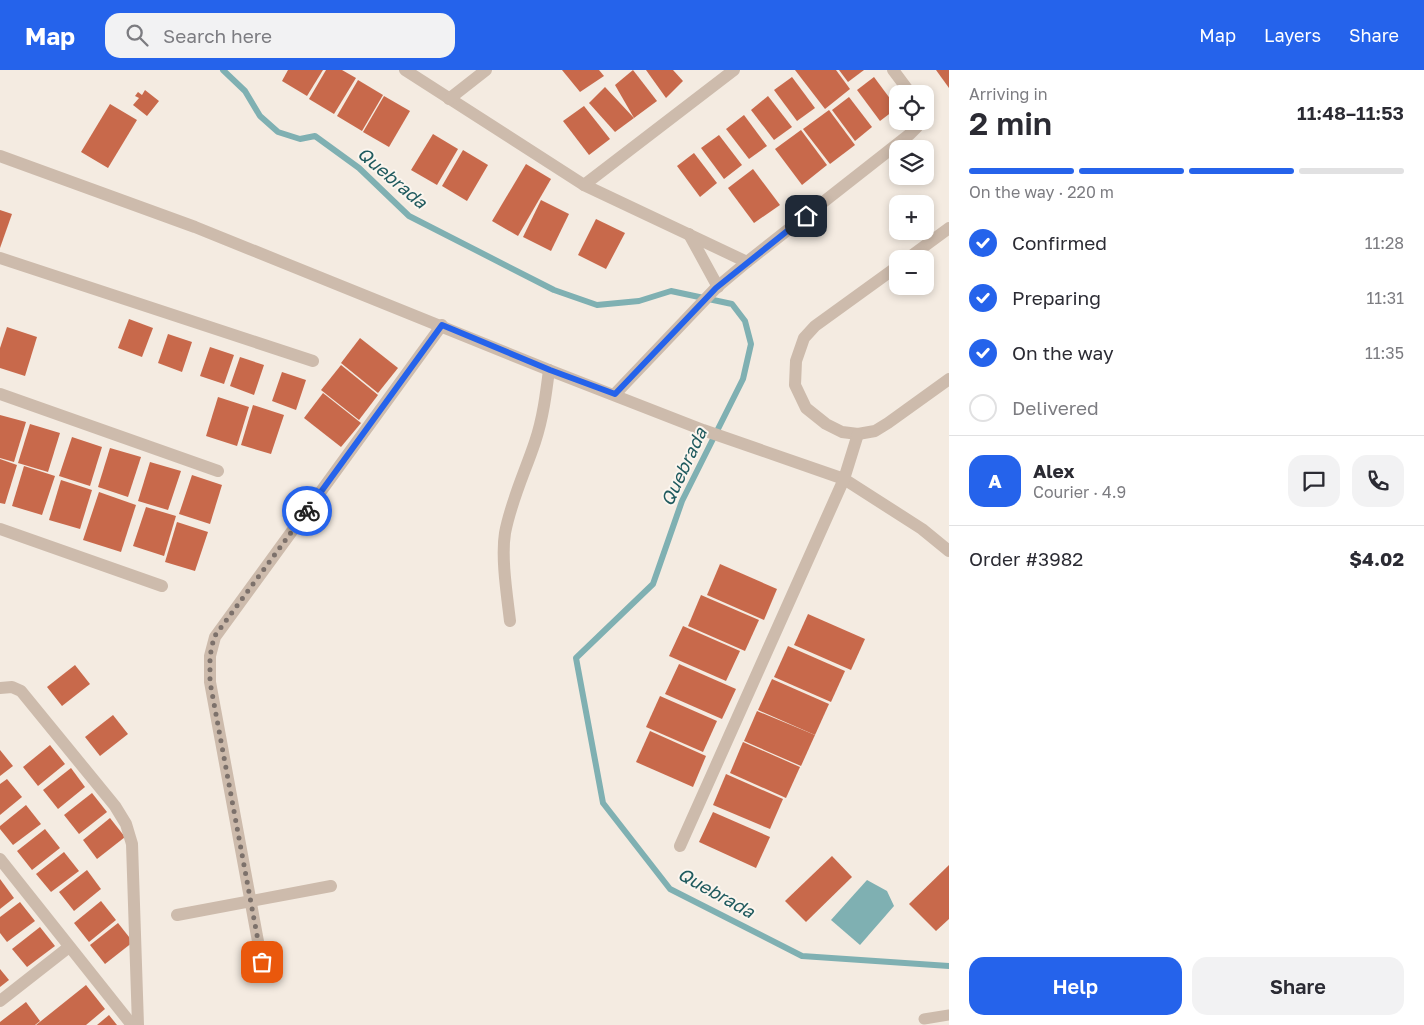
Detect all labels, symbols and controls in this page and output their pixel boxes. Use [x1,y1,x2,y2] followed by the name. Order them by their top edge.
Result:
[105,13,455,58] search box
[25,21,75,50] text: Map
[123,21,151,49] icon: search
[163,24,272,47] text: Search here
[1199,24,1236,46] text: Map
[1264,24,1321,46] text: Layers
[1349,24,1399,46] text: Share
[969,84,1048,104] text: Arriving in
[889,85,934,295] map controls
[889,85,934,130] button: locate
[1297,101,1404,124] text: 11:48–11:53
[969,104,1052,142] text: 2 min
[889,140,934,185] button: layers
[353,142,433,213] water label: Quebrada
[969,182,1114,202] text: On the way · 220 m
[785,195,827,237] pin
[889,195,934,240] button: +
[792,202,820,230] icon: home
[969,229,997,257] icon: check
[1012,231,1107,254] text: Confirmed
[1365,233,1404,253] text: 11:28
[889,250,934,295] button: −
[969,284,997,312] icon: check
[1012,286,1101,309] text: Preparing
[1367,288,1404,308] text: 11:31
[969,339,997,367] icon: check
[1012,341,1114,364] text: On the way
[1365,343,1404,363] text: 11:35
[1012,396,1099,419] text: Delivered
[655,423,711,509] water label: Quebrada
[1288,455,1340,507] button: chat
[1352,455,1404,507] button: phone
[1033,459,1074,482] text: Alex
[988,469,1002,492] text: A
[1033,482,1126,502] text: Courier · 4.9
[282,486,332,536] courier
[293,497,321,525] icon: bike
[969,547,1083,570] text: Order #3982
[1349,547,1404,570] text: $4.02
[674,862,759,922] water label: Quebrada
[241,941,283,983] pin
[248,948,276,976] icon: bag
[969,957,1182,1015] button: Help
[1192,957,1404,1015] button: Share

